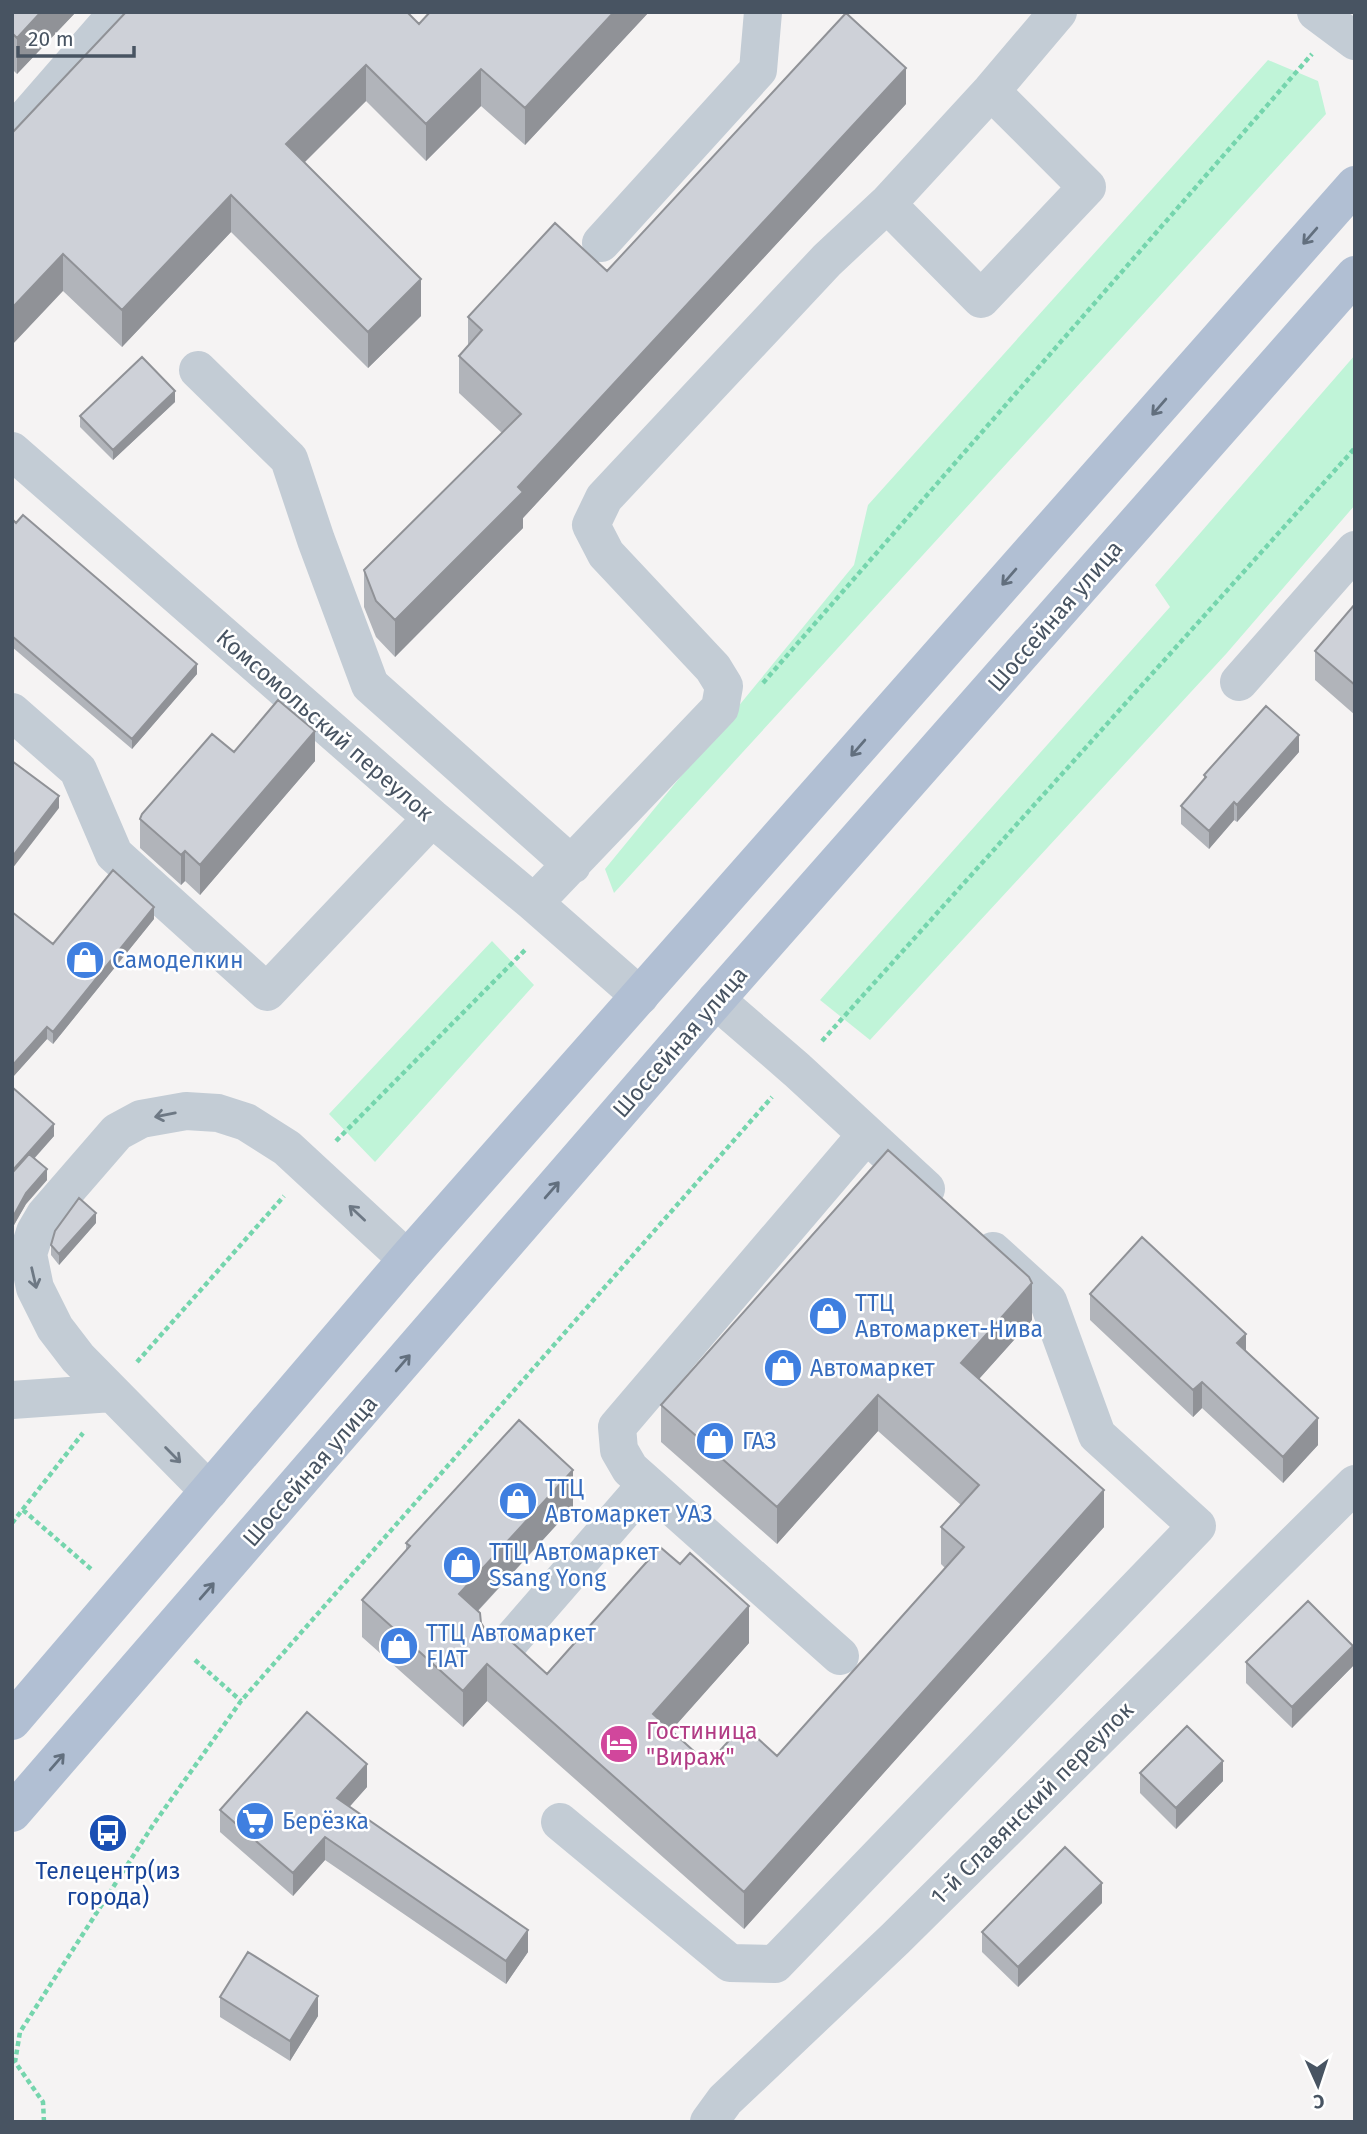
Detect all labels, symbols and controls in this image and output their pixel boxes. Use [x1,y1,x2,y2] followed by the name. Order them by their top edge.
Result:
[18,14,133,58] scale bar
[28,26,74,52] text: 20 m
[1302,227,1318,245] one-way arrow
[1151,397,1167,415] one-way arrow
[982,535,1128,697] street label: Шоссейная улица
[1001,568,1017,586] one-way arrow
[211,623,439,827] street label: Комсомольский переулок
[850,739,866,757] one-way arrow
[64,939,106,981] shop icon: Самоделкин
[112,946,244,974] place label: Самоделкин
[607,961,753,1123] street label: Шоссейная улица
[154,1108,176,1122] one-way arrow
[544,1182,560,1200] one-way arrow
[349,1204,366,1221] one-way arrow
[28,1267,41,1289] one-way arrow
[855,1289,1043,1343] place label: ТТЦ Автомаркет-Нива
[807,1295,849,1337] shop icon: ТТЦ Автомаркет-Нива
[762,1347,804,1389] shop icon: Автомаркет
[395,1354,411,1372] one-way arrow
[810,1354,935,1382] place label: Автомаркет
[237,1390,383,1552] street label: Шоссейная улица
[694,1420,736,1462] shop icon: ГАЗ
[742,1427,777,1455] place label: ГАЗ
[164,1446,181,1463] one-way arrow
[545,1474,713,1528] place label: ТТЦ Автомаркет УАЗ
[497,1480,539,1522] shop icon: ТТЦ Автомаркет УАЗ
[489,1538,659,1592] place label: ТТЦ Автомаркет Ssang Yong
[441,1544,483,1586] shop icon: ТТЦ Автомаркет Ssang Yong
[199,1582,215,1600] one-way arrow
[426,1619,596,1673] place label: ТТЦ Автомаркет FIAT
[378,1625,420,1667] shop icon: ТТЦ Автомаркет FIAT
[925,1696,1139,1910] street label: 1-й Славянский переулок
[646,1717,757,1771] place label: Гостиница "Вираж"
[598,1723,640,1765] hotel icon: Гостиница "Вираж"
[49,1753,65,1771] one-way arrow
[234,1800,276,1842] supermarket icon: Берёзка
[282,1807,369,1835] place label: Берёзка
[87,1812,129,1854] bus stop icon: Телецентр(из города)
[36,1857,180,1911] place label: Телецентр(из города)
[1283,2050,1353,2120] north arrow
[1313,2090,1325,2113] text: С

